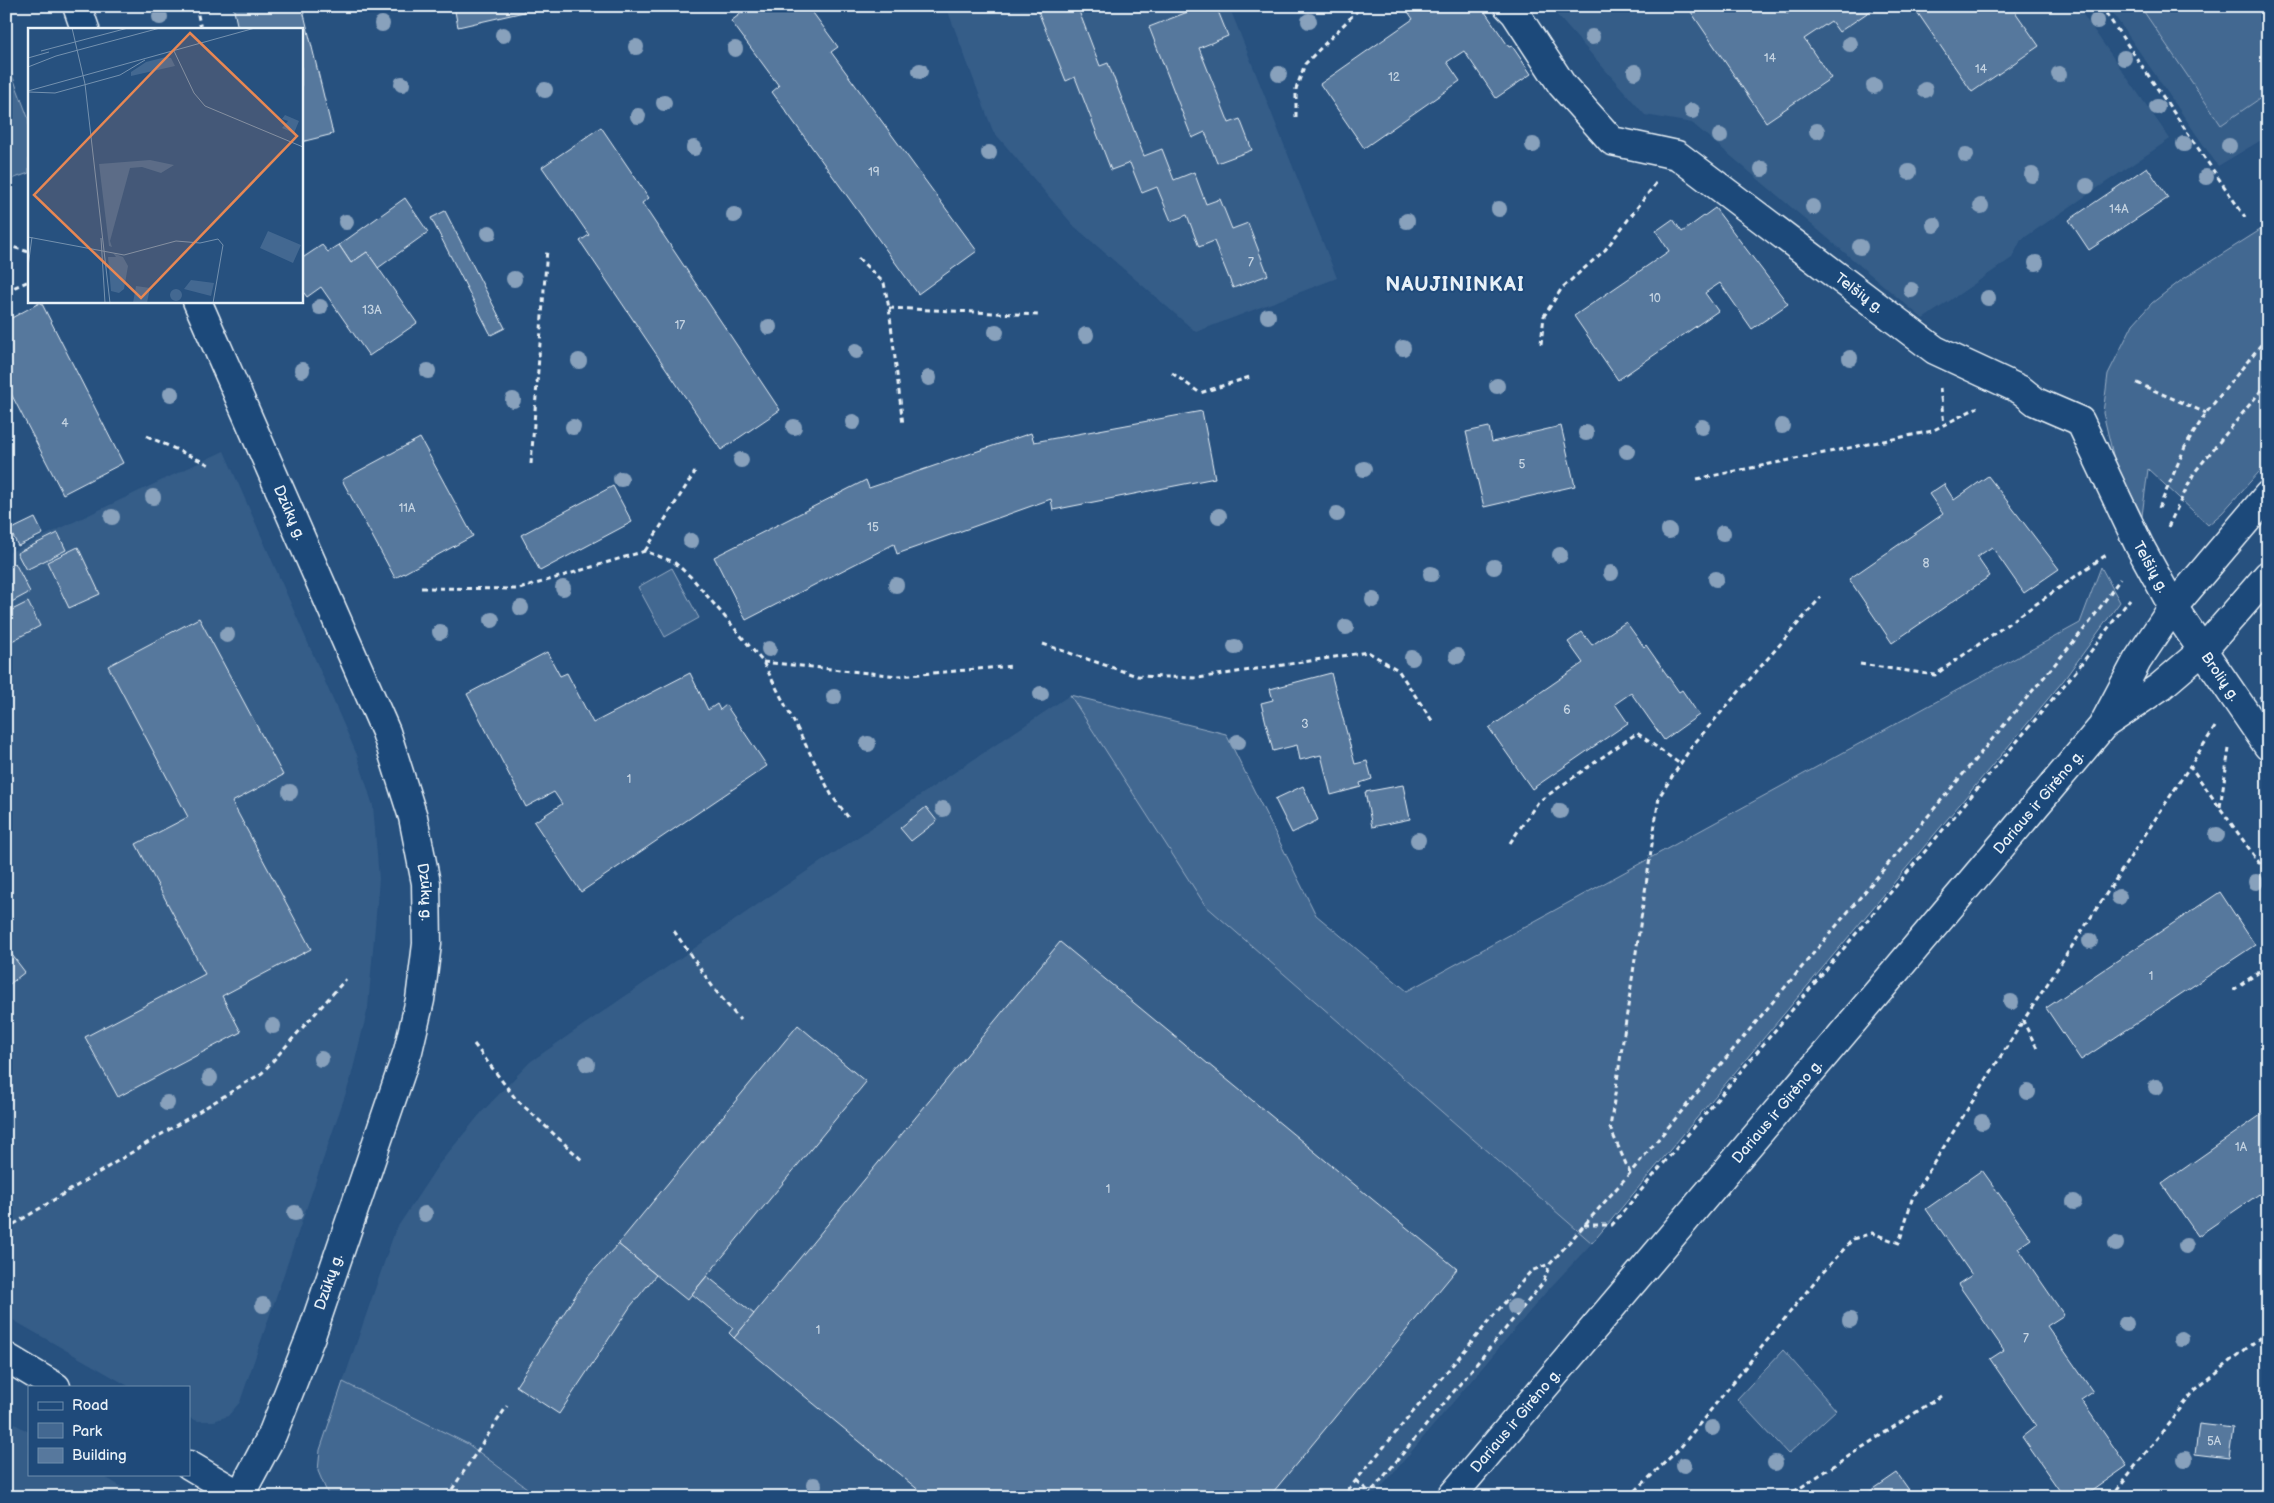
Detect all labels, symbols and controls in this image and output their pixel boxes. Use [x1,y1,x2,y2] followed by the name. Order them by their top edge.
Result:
[28,28,302,302] inset map
[1764,51,1777,66] house number: 14
[1975,62,1988,77] house number: 14
[1388,70,1400,85] house number: 12
[868,165,880,180] house number: 19
[2109,202,2129,217] house number: 14A
[1248,255,1254,270] house number: 7
[1831,268,1887,317] street label: Telšių g.
[1385,273,1525,297] district label: NAUJININKAI
[1649,291,1661,306] house number: 10
[362,303,382,318] house number: 13A
[675,318,685,333] house number: 17
[61,416,69,431] house number: 4
[1519,457,1526,472] house number: 5
[269,482,310,543] street label: Dzūkų g.
[399,501,416,516] house number: 11A
[867,520,879,535] house number: 15
[2129,538,2173,596] street label: Telšių g.
[1923,556,1930,571] house number: 8
[2197,648,2244,705] street label: Brolių g.
[1563,703,1571,718] house number: 6
[1301,717,1309,732] house number: 3
[1989,746,2088,858] street label: Dariaus ir Girėno g.
[627,772,631,787] house number: 1
[413,861,436,921] street label: Dzūkų g.
[2149,969,2153,984] house number: 1
[1728,1055,1826,1167] street label: Dariaus ir Girėno g.
[2235,1140,2248,1155] house number: 1A
[1106,1182,1110,1197] house number: 1
[311,1251,347,1313] street label: Dzūkų g.
[816,1323,820,1338] house number: 1
[2023,1331,2029,1346] house number: 7
[1466,1365,1565,1476] street label: Dariaus ir Girėno g.
[28,1386,190,1476] legend
[72,1396,108,1415] text: Road
[72,1422,103,1441] text: Park
[2207,1434,2222,1449] house number: 5A
[72,1446,127,1465] text: Building

